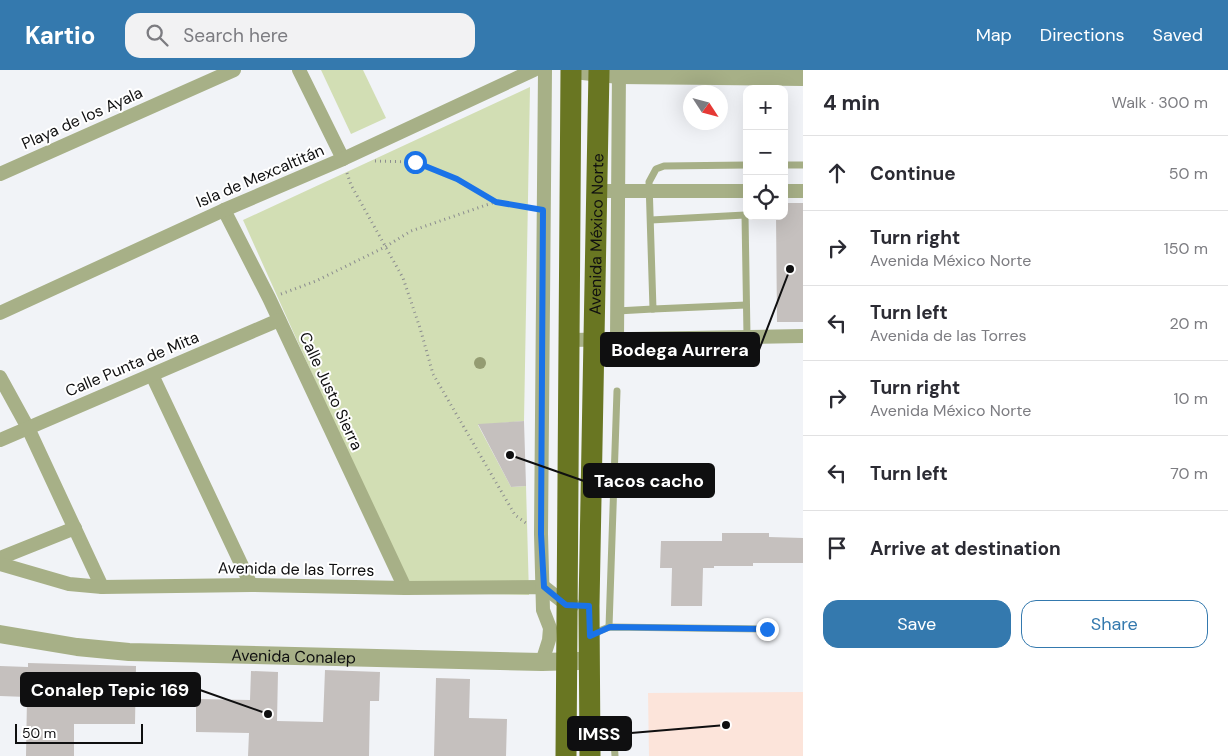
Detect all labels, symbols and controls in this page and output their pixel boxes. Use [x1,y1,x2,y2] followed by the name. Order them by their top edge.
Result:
[125,13,475,58] search box
[25,20,95,51] text: Kartio
[143,21,171,49] icon: search
[183,23,288,48] text: Search here
[976,23,1012,47] text: Map
[1040,23,1125,47] text: Directions
[1153,23,1203,47] text: Saved
[18,82,146,154] street label: Playa de los Ayala
[683,85,728,130] north arrow
[743,85,788,220] map controls
[743,85,788,130] button: +
[823,89,880,117] text: 4 min
[1111,92,1208,113] text: Walk · 300 m
[743,130,788,175] button: −
[193,140,327,212] street label: Isla de Mexcaltitán
[404,151,427,174] route start
[584,153,608,315] street label: Avenida México Norte
[823,159,851,187] icon: ahead
[870,161,956,186] text: Continue
[1169,163,1208,184] text: 50 m
[743,175,788,220] button: locate
[870,225,960,250] text: Turn right
[823,234,851,262] icon: right
[1164,238,1208,259] text: 150 m
[870,250,1031,271] text: Avenida México Norte
[870,300,948,325] text: Turn left
[823,309,851,337] icon: left
[1169,313,1208,334] text: 20 m
[870,325,1027,346] text: Avenida de las Torres
[62,326,202,402] street label: Calle Punta de Mita
[294,329,368,453] street label: Calle Justo Sierra
[601,333,759,366] callout: Bodega Aurrera
[611,338,749,362] text: Bodega Aurrera
[870,375,960,400] text: Turn right
[823,384,851,412] icon: right
[1174,388,1208,409] text: 10 m
[870,400,1031,421] text: Avenida México Norte
[823,459,851,487] icon: left
[870,461,948,486] text: Turn left
[1170,463,1208,484] text: 70 m
[584,464,714,497] callout: Tacos cacho
[594,469,704,493] text: Tacos cacho
[823,534,851,562] icon: arrive
[870,536,1061,561] text: Arrive at destination
[218,557,374,581] street label: Avenida de las Torres
[823,600,1011,648] button: Save
[1021,600,1208,648] button: Share
[756,618,779,641] route end
[231,644,356,668] street label: Avenida Conalep
[21,673,200,706] callout: Conalep Tepic 169
[31,678,189,702] text: Conalep Tepic 169
[568,717,631,750] callout: IMSS
[15,721,142,744] scale bar
[578,722,620,746] text: IMSS
[22,724,56,742] text: 50 m

